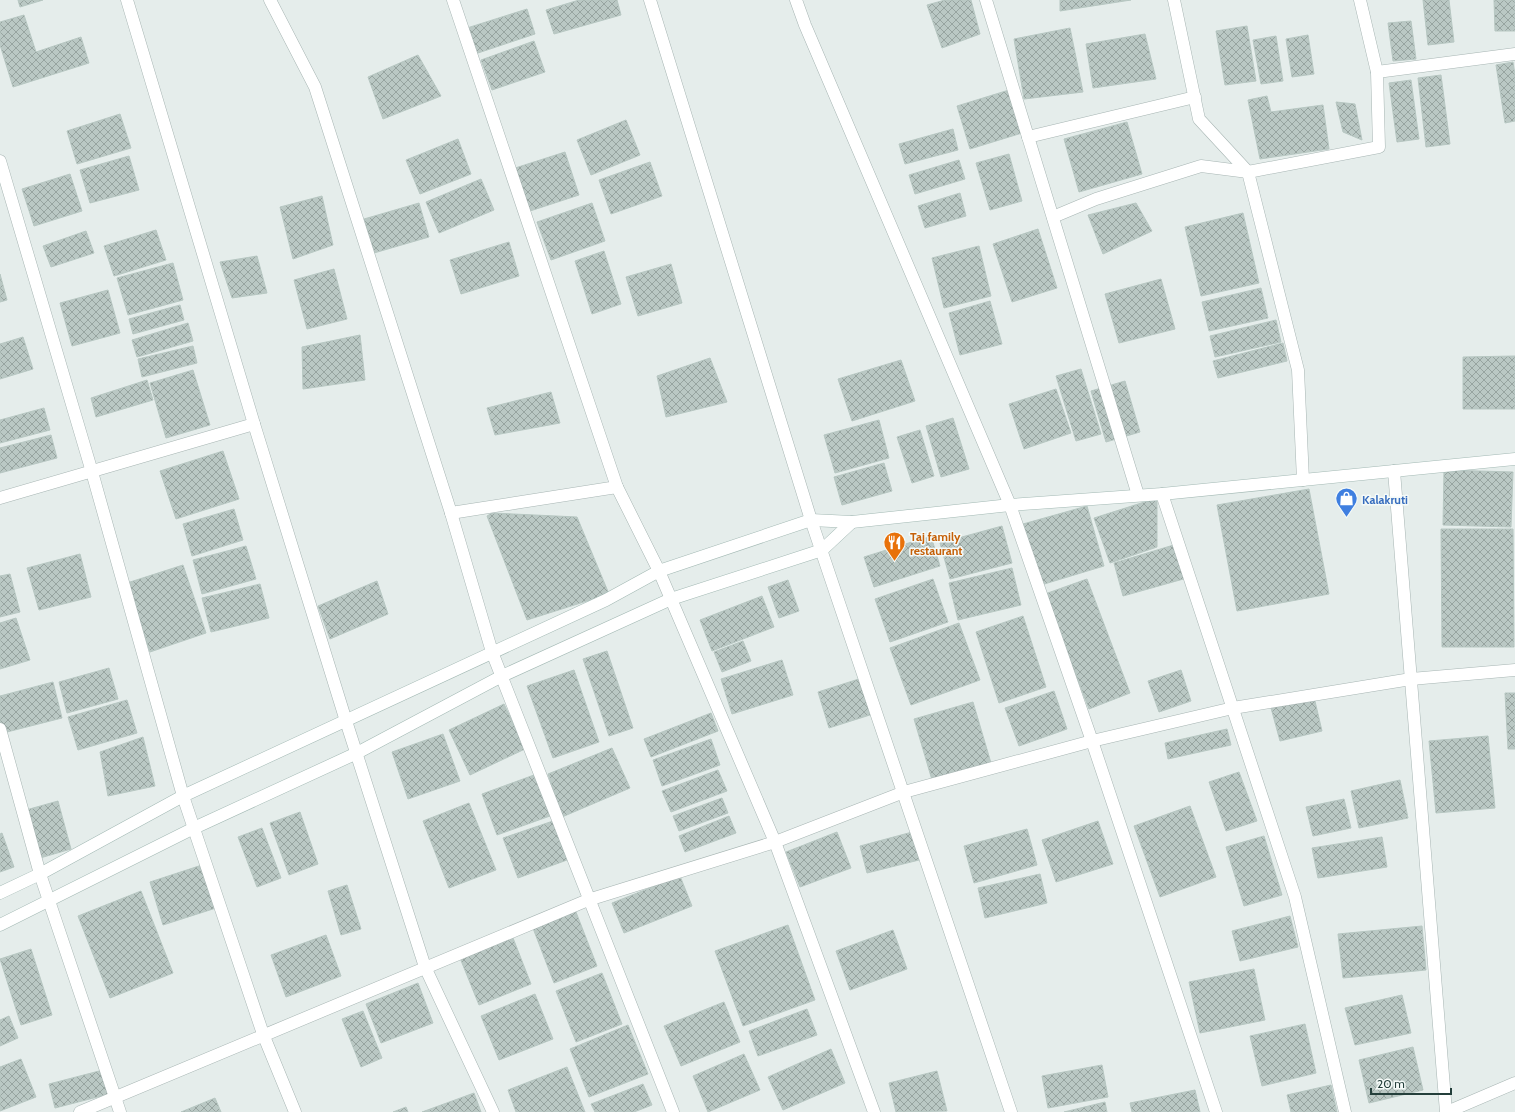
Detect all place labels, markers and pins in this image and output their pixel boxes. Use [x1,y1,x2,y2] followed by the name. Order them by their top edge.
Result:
[1334,486,1360,519] shop icon: Kalakruti
[1362,492,1408,507] place label: Kalakruti
[910,529,962,558] place label: Taj family restaurant
[881,530,907,563] restaurant icon: Taj family restaurant

